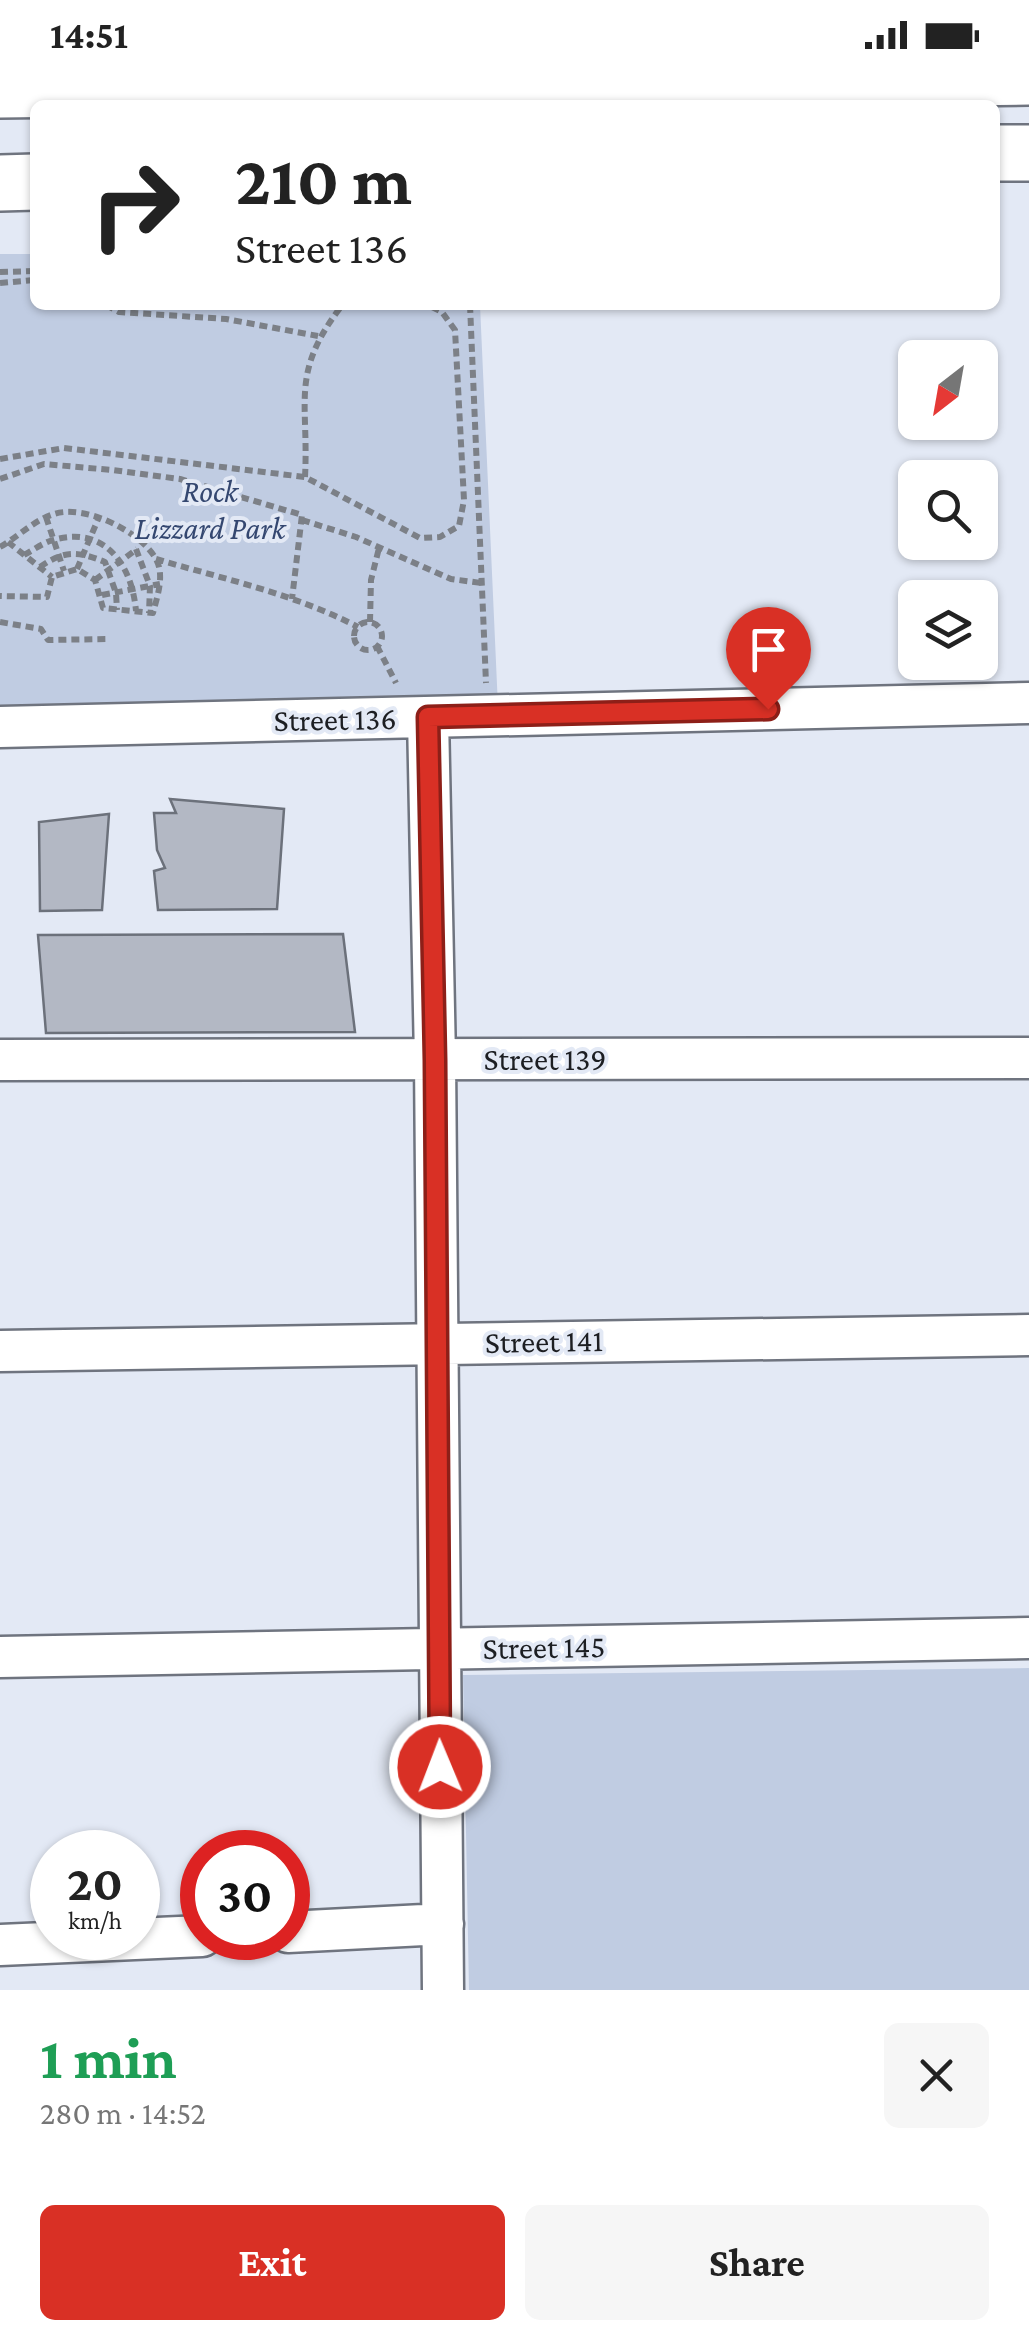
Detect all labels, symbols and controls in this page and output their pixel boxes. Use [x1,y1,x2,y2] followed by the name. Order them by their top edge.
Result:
[50,14,128,56] text: 14:51
[70,140,200,270] icon: right
[235,141,412,219] text: 210 m
[235,223,408,273] text: Street 136
[898,340,998,440] north arrow
[898,340,998,680] map controls
[898,460,998,560] button: search
[135,473,288,546] park label: Rock Lizzard Park
[898,580,998,680] button: layers
[726,607,811,710] pin
[741,622,796,677] icon: arrive
[273,700,397,738] street label: Street 136
[484,1041,606,1077] street label: Street 139
[484,1322,604,1360] street label: Street 141
[482,1628,606,1666] street label: Street 145
[388,1715,492,1819] position arrow
[180,1830,310,1960] speed limit sign: 30
[67,1855,123,1911] text: 20
[68,1907,122,1934] text: km/h
[884,2023,989,2128] button: close
[40,2024,177,2091] text: 1 min
[40,2095,206,2131] text: 280 m · 14:52
[40,2205,505,2320] button: Exit
[525,2205,989,2320] button: Share

